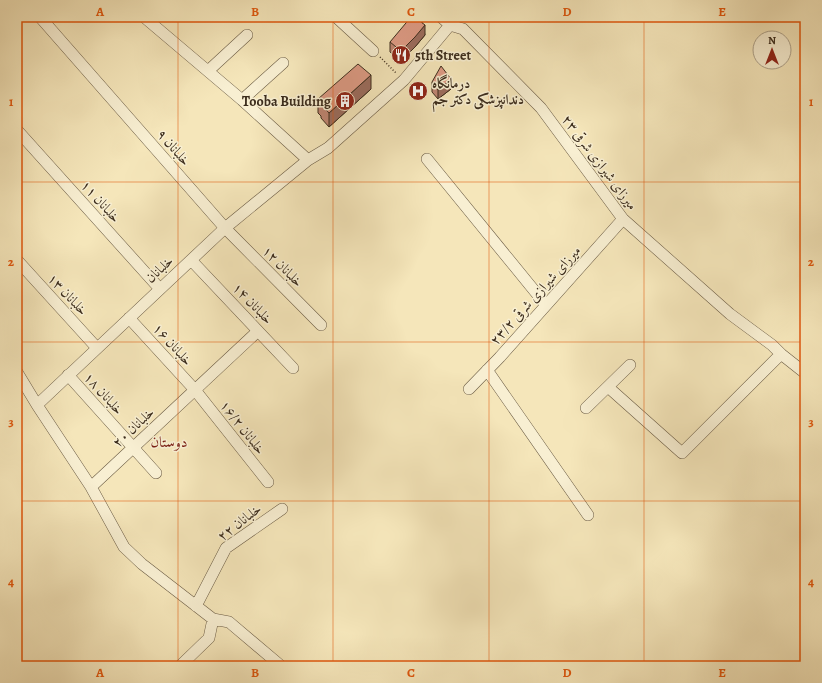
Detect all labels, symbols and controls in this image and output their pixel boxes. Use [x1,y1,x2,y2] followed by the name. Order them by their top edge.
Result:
[95,3,105,20] text: A
[251,3,259,20] text: B
[407,3,415,20] text: C
[562,3,572,20] text: D
[718,3,726,20] text: E
[752,30,792,70] north arrow
[768,33,776,48] text: N
[390,44,412,66] restaurant icon: 5th Street
[415,46,471,65] place label: 5th Street
[432,74,524,112] place label: درمانگاه دندانپزشکی دکتر جم
[407,80,429,102] hospital icon: درمانگاه دندانپزشکی دکتر جم
[334,90,356,112] building icon: Tooba Building
[242,92,332,111] place label: Tooba Building
[9,93,14,110] text: 1
[809,93,814,110] text: 1
[558,111,642,214] street label: ۲۳ میرزای شیرازی شرقی
[152,125,195,170] street label: ۹ خلبانان
[77,176,125,227] street label: ۱۱ خلبانان
[258,242,307,291] street label: ۱۲ خلبانان
[486,242,585,349] street label: ۲۳/۲ میرزای شیرازی شرقی
[141,252,177,287] street label: خلبانان
[8,253,15,270] text: 2
[808,253,815,270] text: 2
[43,269,92,319] street label: ۱۳ خلبانان
[228,278,277,328] street label: ۱۴ خلبانان
[149,319,197,370] street label: ۱۶ خلبانان
[80,368,128,419] street label: ۱۸ خلبانان
[216,396,270,458] street label: ۱۶/۲ خلبانان
[108,403,158,452] street label: ۲۰ خلبانان
[8,413,14,430] text: 3
[808,413,814,430] text: 3
[151,432,187,452] district label: دوستان
[213,499,265,546] street label: ۲۲ خلبانان
[8,573,14,590] text: 4
[808,573,814,590] text: 4
[95,664,105,681] text: A
[251,664,259,681] text: B
[407,664,415,681] text: C
[562,664,572,681] text: D
[718,664,726,681] text: E

